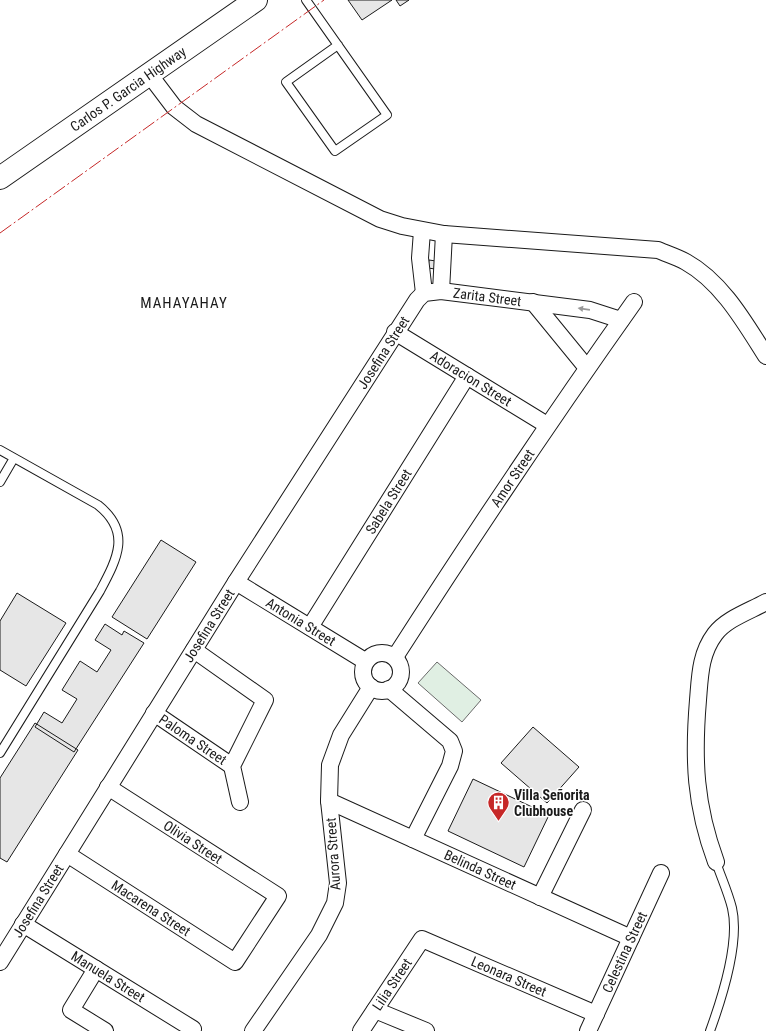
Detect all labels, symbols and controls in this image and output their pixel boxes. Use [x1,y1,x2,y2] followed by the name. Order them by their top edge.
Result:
[67,43,189,135] street label: Carlos P. Garcia Highway
[452,285,522,309] street label: Zarita Street
[140,294,228,312] district label: MAHAYAHAY
[578,306,590,312] one-way arrow
[354,313,412,392] street label: Josefina Street
[427,348,514,409] street label: Adoracion Street
[487,446,538,510] street label: Amor Street
[362,466,415,537] street label: Sabela Street
[180,586,238,665] street label: Josefina Street
[263,594,339,649] street label: Antonia Street
[156,711,230,768] street label: Paloma Street
[514,787,590,819] place label: Villa Señorita Clubhouse
[485,790,511,823] building icon: Villa Señorita Clubhouse
[161,817,225,867] street label: Olivia Street
[322,817,344,891] street label: Aurora Street
[442,846,519,893] street label: Belinda Street
[9,861,67,940] street label: Josefina Street
[109,877,194,939] street label: Macarena Street
[599,909,650,995] street label: Celestina Street
[68,948,148,1005] street label: Manuela Street
[469,953,549,1000] street label: Leonara Street
[369,955,415,1013] street label: Lilia Street

